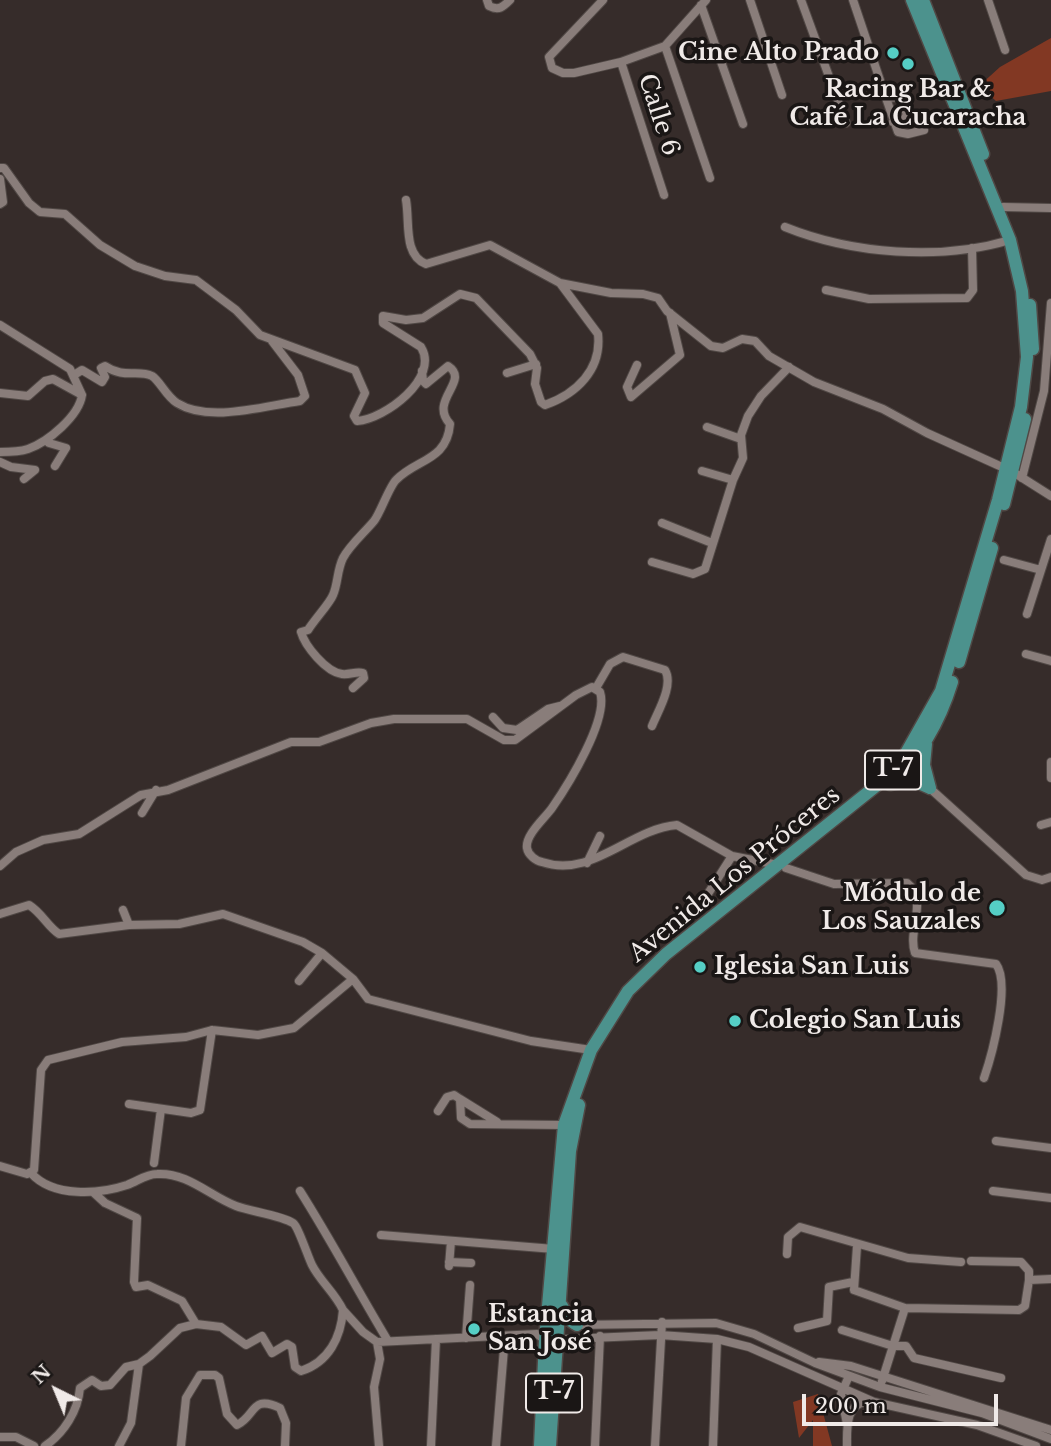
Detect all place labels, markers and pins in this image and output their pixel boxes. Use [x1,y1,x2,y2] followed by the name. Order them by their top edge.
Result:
[678,39,879,67] place label: Cine Alto Prado
[885,45,901,61] marker: Cine Alto Prado
[900,56,916,72] marker: Racing Bar & Café La Cucaracha
[790,76,1026,132] place label: Racing Bar & Café La Cucaracha
[822,880,981,936] place label: Módulo de Los Sauzales
[987,898,1007,918] marker: Módulo de Los Sauzales
[714,953,909,981] place label: Iglesia San Luis
[692,959,708,975] marker: Iglesia San Luis
[749,1007,961,1035] place label: Colegio San Luis
[727,1013,743,1029] marker: Colegio San Luis
[488,1301,594,1357] place label: Estancia San José
[466,1321,482,1337] marker: Estancia San José

